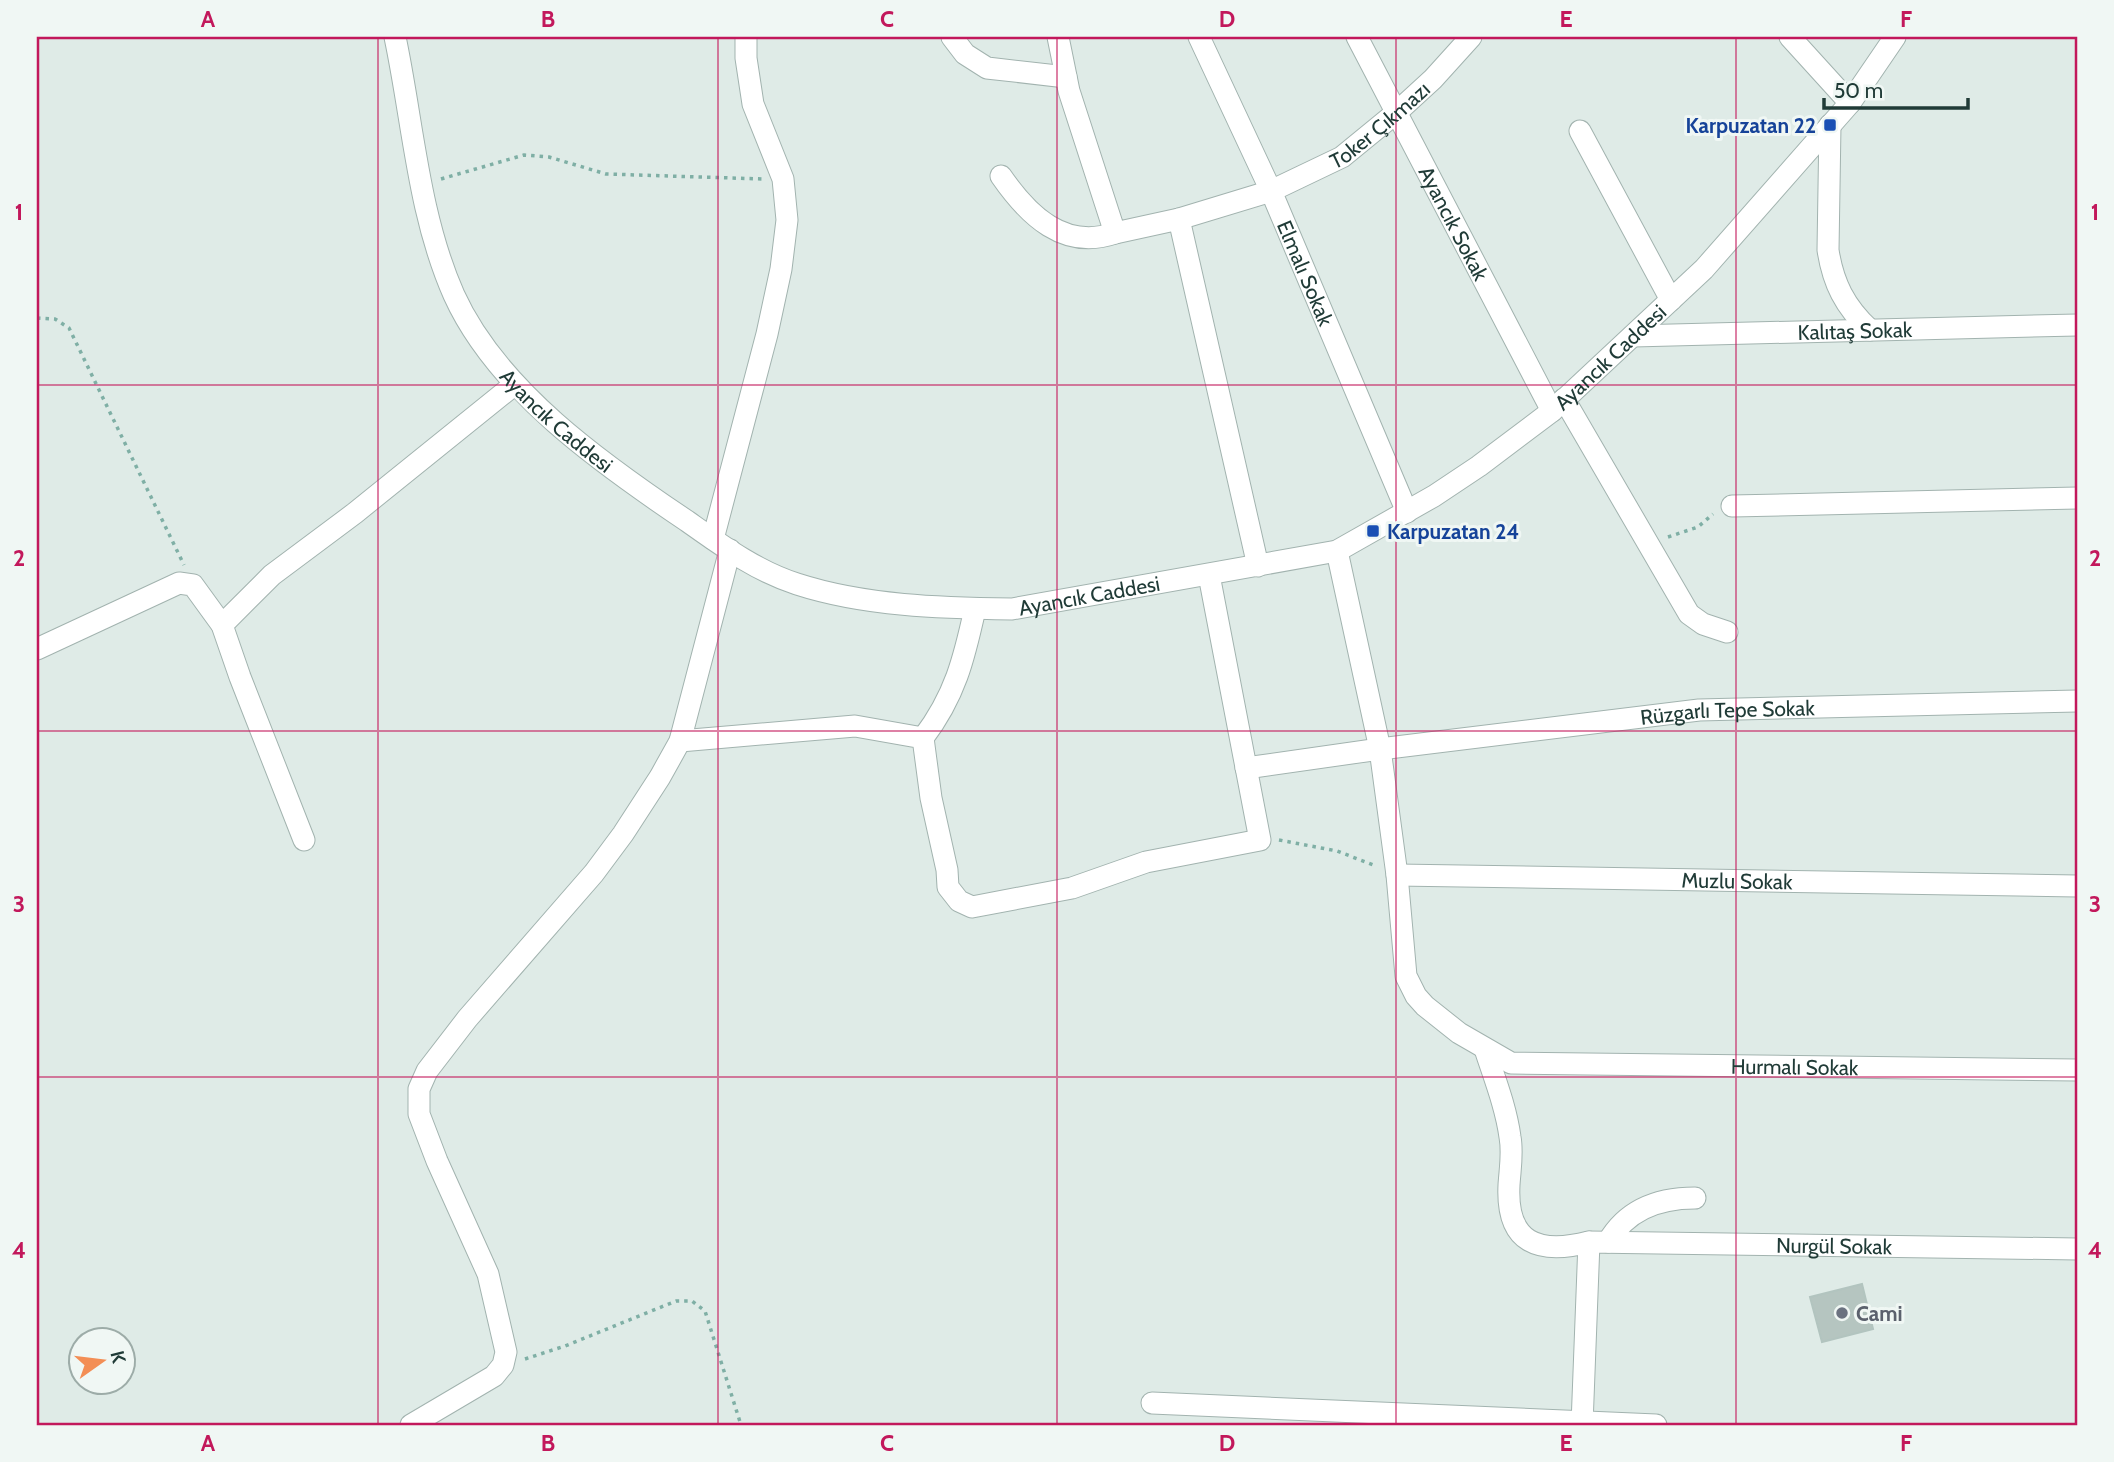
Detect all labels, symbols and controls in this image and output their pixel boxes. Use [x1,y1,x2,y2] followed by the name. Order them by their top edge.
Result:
[201,5,216,33] text: A
[541,5,555,33] text: B
[880,5,894,33] text: C
[1219,5,1235,33] text: D
[1559,5,1573,33] text: E
[1900,5,1912,33] text: F
[1824,66,1967,110] scale bar
[1326,76,1435,173] street label: Toker Çıkmazı
[1834,78,1883,103] text: 50 m
[1686,113,1816,138] place label: Karpuzatan 22
[1822,117,1838,133] marker: Karpuzatan 22
[1414,162,1494,285] street label: Ayancık Sokak
[15,198,23,226] text: 1
[2091,198,2099,226] text: 1
[1272,217,1339,330] street label: Elmalı Sokak
[1549,299,1671,415] street label: Ayancık Caddesi
[1797,317,1913,344] street label: Kalıtaş Sokak
[495,364,618,477] street label: Ayancık Caddesi
[1387,519,1519,544] place label: Karpuzatan 24
[1365,523,1381,539] marker: Karpuzatan 24
[13,544,25,572] text: 2
[2089,544,2101,572] text: 2
[1017,570,1162,620] street label: Ayancık Caddesi
[1639,695,1816,730] street label: Rüzgarlı Tepe Sokak
[1681,867,1793,894] street label: Muzlu Sokak
[13,890,25,918] text: 3
[2089,890,2101,918] text: 3
[1731,1053,1859,1080] street label: Hurmalı Sokak
[1776,1232,1893,1259] street label: Nurgül Sokak
[12,1236,26,1264] text: 4
[2088,1236,2102,1264] text: 4
[1856,1301,1903,1326] place label: Cami
[1834,1305,1850,1321] marker: Cami
[66,1326,136,1396] north arrow
[105,1348,131,1366] text: K
[201,1429,216,1457] text: A
[541,1429,555,1457] text: B
[880,1429,894,1457] text: C
[1219,1429,1235,1457] text: D
[1559,1429,1573,1457] text: E
[1900,1429,1912,1457] text: F

